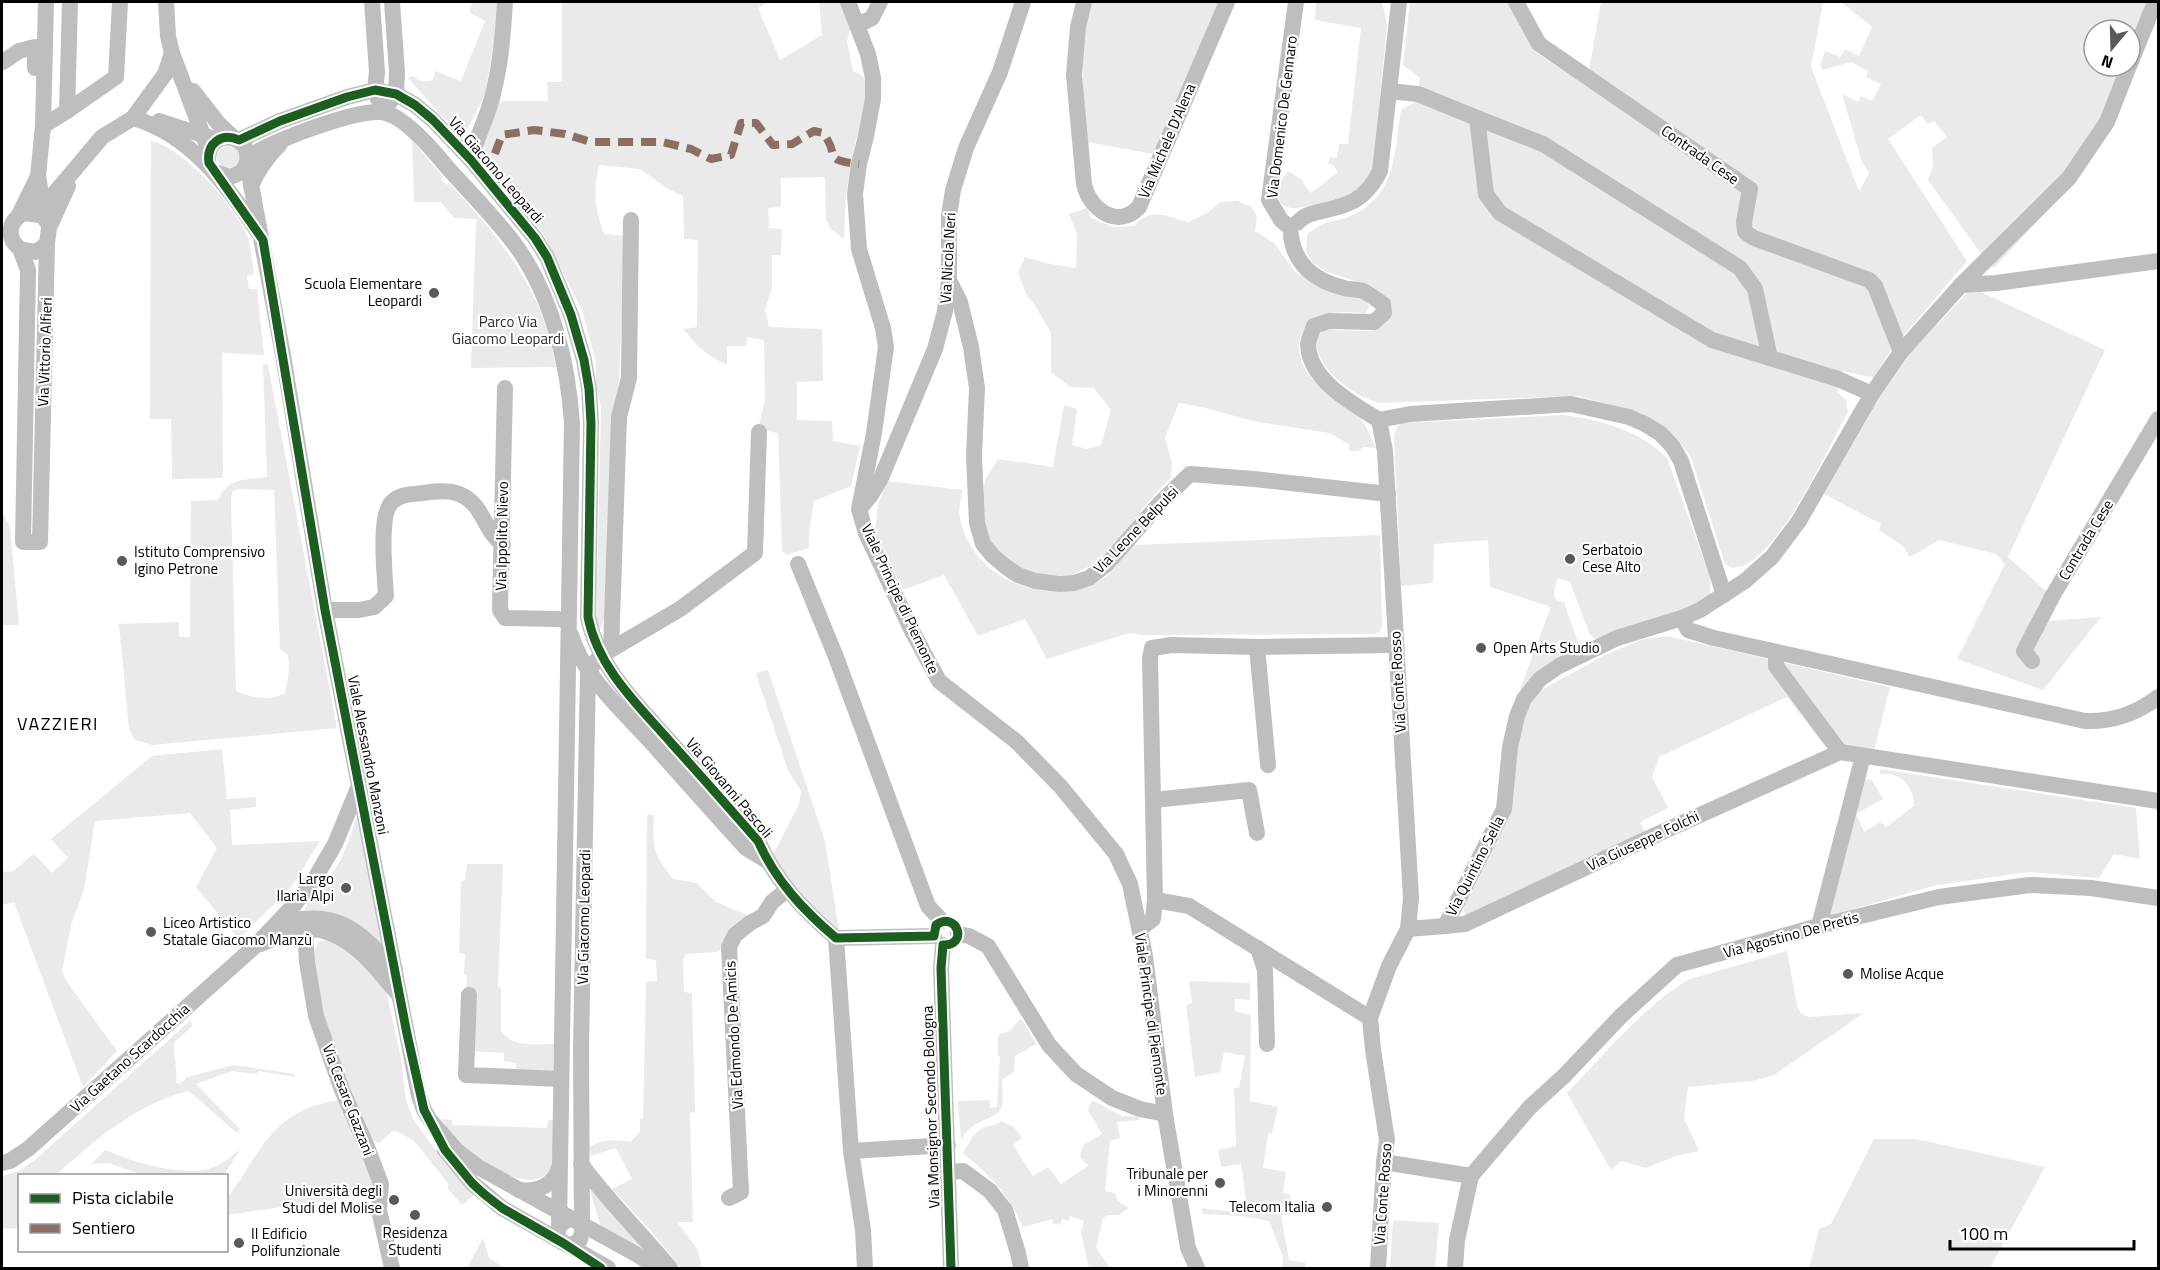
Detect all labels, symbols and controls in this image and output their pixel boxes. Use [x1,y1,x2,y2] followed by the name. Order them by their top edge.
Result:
[2082,18,2142,78] north arrow
[1260,34,1303,199] street label: Via Domenico De Gennaro
[2098,49,2116,75] text: N
[1132,79,1201,202] street label: Via Michele D'Alena
[443,111,549,228] street label: Via Giacomo Leopardi
[1657,119,1744,190] street label: Contrada Cese
[934,212,961,304] street label: Via Nicola Neri
[304,272,422,312] place label: Scuola Elementare Leopardi
[427,286,441,300] marker: Scuola Elementare Leopardi
[31,297,58,407] street label: Via Vittorio Alfieri
[452,310,564,350] park label: Parco Via Giacomo Leopardi
[489,481,514,591] street label: Via Ippolito Nievo
[1088,481,1184,579] street label: Via Leone Belpulsi
[2052,495,2119,585] street label: Contrada Cese
[855,520,945,678] street label: Viale Principe di Piemonte
[1582,538,1643,578] place label: Serbatoio Cese Alto
[134,540,265,580] place label: Istituto Comprensivo Igino Petrone
[1563,552,1577,566] marker: Serbatoio Cese Alto
[115,554,129,568] marker: Istituto Comprensivo Igino Petrone
[1383,631,1412,733] street label: Via Conte Rosso
[1493,636,1600,659] place label: Open Arts Studio
[1474,641,1488,655] marker: Open Arts Studio
[342,673,395,837] street label: Viale Alessandro Manzoni
[17,710,99,737] district label: VAZZIERI
[680,732,778,843] street label: Via Giovanni Pascoli
[1583,804,1703,877] street label: Via Giuseppe Folchi
[1439,811,1510,920] street label: Via Quintino Sella
[571,849,596,985] street label: Via Giacomo Leopardi
[276,867,334,907] place label: Largo Ilaria Alpi
[339,881,353,895] marker: Largo Ilaria Alpi
[1720,905,1861,964] street label: Via Agostino De Pretis
[163,911,312,951] place label: Liceo Artistico Statale Giacomo Manzù
[144,925,158,939] marker: Liceo Artistico Statale Giacomo Manzù
[1129,931,1174,1096] street label: Viale Principe di Piemonte
[718,960,749,1110] street label: Via Edmondo De Amicis
[1860,962,1944,985] place label: Molise Acque
[1841,967,1855,981] marker: Molise Acque
[65,997,195,1118] street label: Via Gaetano Scardocchia
[915,1005,946,1209] street label: Via Monsignor Secondo Bologna
[317,1041,380,1159] street label: Via Cesare Gazzani
[1367,1142,1398,1246] street label: Via Conte Rosso
[1126,1162,1208,1202] place label: Tribunale per i Minorenni
[18,1174,228,1252] legend
[1213,1176,1227,1190] marker: Tribunale per i Minorenni
[282,1179,382,1219] place label: Università degli Studi del Molise
[72,1184,174,1211] text: Pista ciclabile
[387,1193,401,1207] marker: Università degli Studi del Molise
[1229,1195,1315,1218] place label: Telecom Italia
[1320,1200,1334,1214] marker: Telecom Italia
[408,1208,422,1222] marker: Residenza Studenti
[1950,1213,2134,1251] scale bar
[72,1214,135,1241] text: Sentiero
[1959,1220,2008,1247] text: 100 m
[383,1221,448,1261] place label: Residenza Studenti
[251,1222,340,1262] place label: II Edificio Polifunzionale
[232,1236,246,1250] marker: II Edificio Polifunzionale

